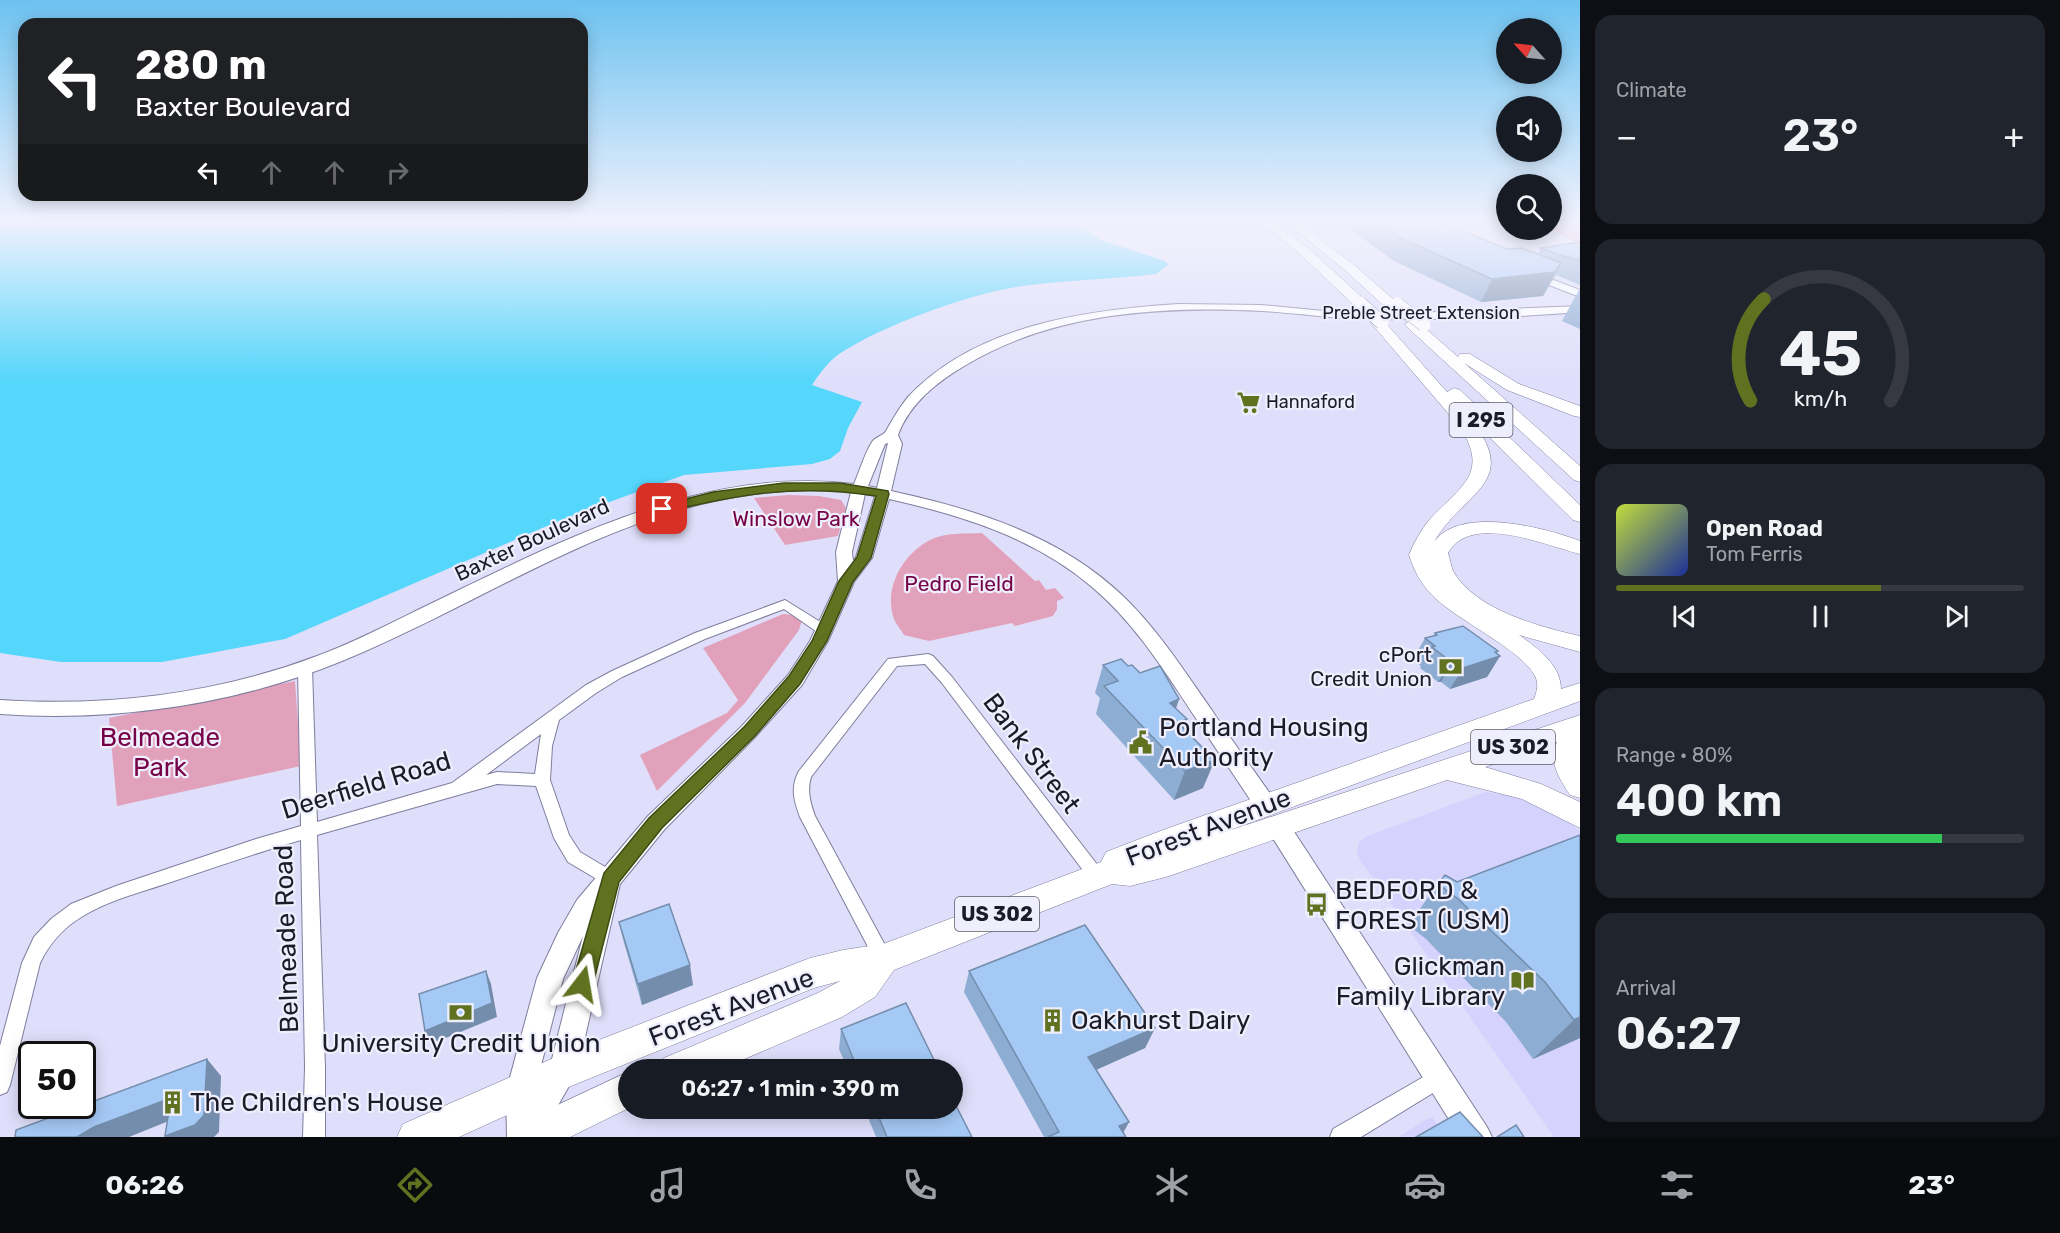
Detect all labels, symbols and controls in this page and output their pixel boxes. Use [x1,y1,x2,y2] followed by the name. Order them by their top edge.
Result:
[1496,18,1562,84] north arrow
[1496,18,1562,240] map controls
[135,40,267,90] text: 280 m
[36,42,114,120] icon: left
[1616,78,1687,102] text: Climate
[135,91,351,123] text: Baxter Boulevard
[1496,96,1562,162] button: sound
[1783,109,1858,162] text: 23°
[1616,117,1637,156] text: −
[2003,117,2024,156] text: +
[192,156,225,189] icon: left
[255,156,288,189] icon: ahead
[318,156,351,189] icon: ahead
[381,156,414,189] icon: right
[1496,174,1562,240] button: search
[1322,302,1520,324] street label: Preble Street Extension
[1779,317,1861,391] text: 45
[1793,387,1847,412] text: km/h
[1235,389,1261,415] supermarket icon: Hannaford
[1266,391,1355,413] place label: Hannaford
[1450,403,1512,437] road number: I 295
[636,483,687,534] pin
[645,492,678,525] icon: arrive
[450,493,613,586] street label: Baxter Boulevard
[732,506,860,531] park label: Winslow Park
[1706,515,1823,542] text: Open Road
[1706,542,1803,566] text: Tom Ferris
[904,571,1014,596] park label: Pedro Field
[1668,600,1701,633] icon: previous
[1804,600,1837,633] icon: pause
[1940,600,1973,633] icon: next
[1310,642,1432,691] place label: cPort Credit Union
[1437,654,1463,680] bank icon: cPort Credit Union
[976,687,1087,819] street label: Bank Street
[1159,712,1369,773] place label: Portland Housing Authority
[100,722,220,783] park label: Belmeade Park
[1128,729,1154,755] public building icon: Portland Housing Authority
[1471,730,1555,764] road number: US 302
[1616,743,1732,767] text: Range · 80%
[278,745,455,826] street label: Deerfield Road
[1616,774,1783,827] text: 400 km
[1121,782,1295,873] street label: Forest Avenue
[268,844,305,1034] street label: Belmeade Road
[1335,875,1510,936] place label: BEDFORD & FOREST (USM)
[1304,892,1330,918] bus stop icon: BEDFORD & FOREST (USM)
[955,897,1039,931] road number: US 302
[1336,951,1505,1012] place label: Glickman Family Library
[550,952,614,1016] position arrow
[644,962,818,1053] street label: Forest Avenue
[1510,968,1536,994] library icon: Glickman Family Library
[1616,976,1676,1000] text: Arrival
[448,999,474,1025] bank icon: University Credit Union
[1071,1005,1250,1036] place label: Oakhurst Dairy
[1040,1007,1066,1033] building icon: Oakhurst Dairy
[1616,1007,1741,1060] text: 06:27
[321,1028,601,1059] place label: University Credit Union
[18,1041,96,1119] speed limit sign: 50
[681,1075,900,1102] text: 06:27 · 1 min · 390 m
[190,1087,443,1118] place label: The Children's House
[159,1089,185,1115] building icon: The Children's House
[394,1164,436,1206] icon: directions
[647,1164,689,1206] icon: music
[899,1164,941,1206] icon: phone
[1151,1164,1193,1206] icon: climate
[1404,1164,1446,1206] icon: car
[1656,1164,1698,1206] icon: filters
[105,1169,184,1201] text: 06:26
[1908,1169,1955,1201] text: 23°

